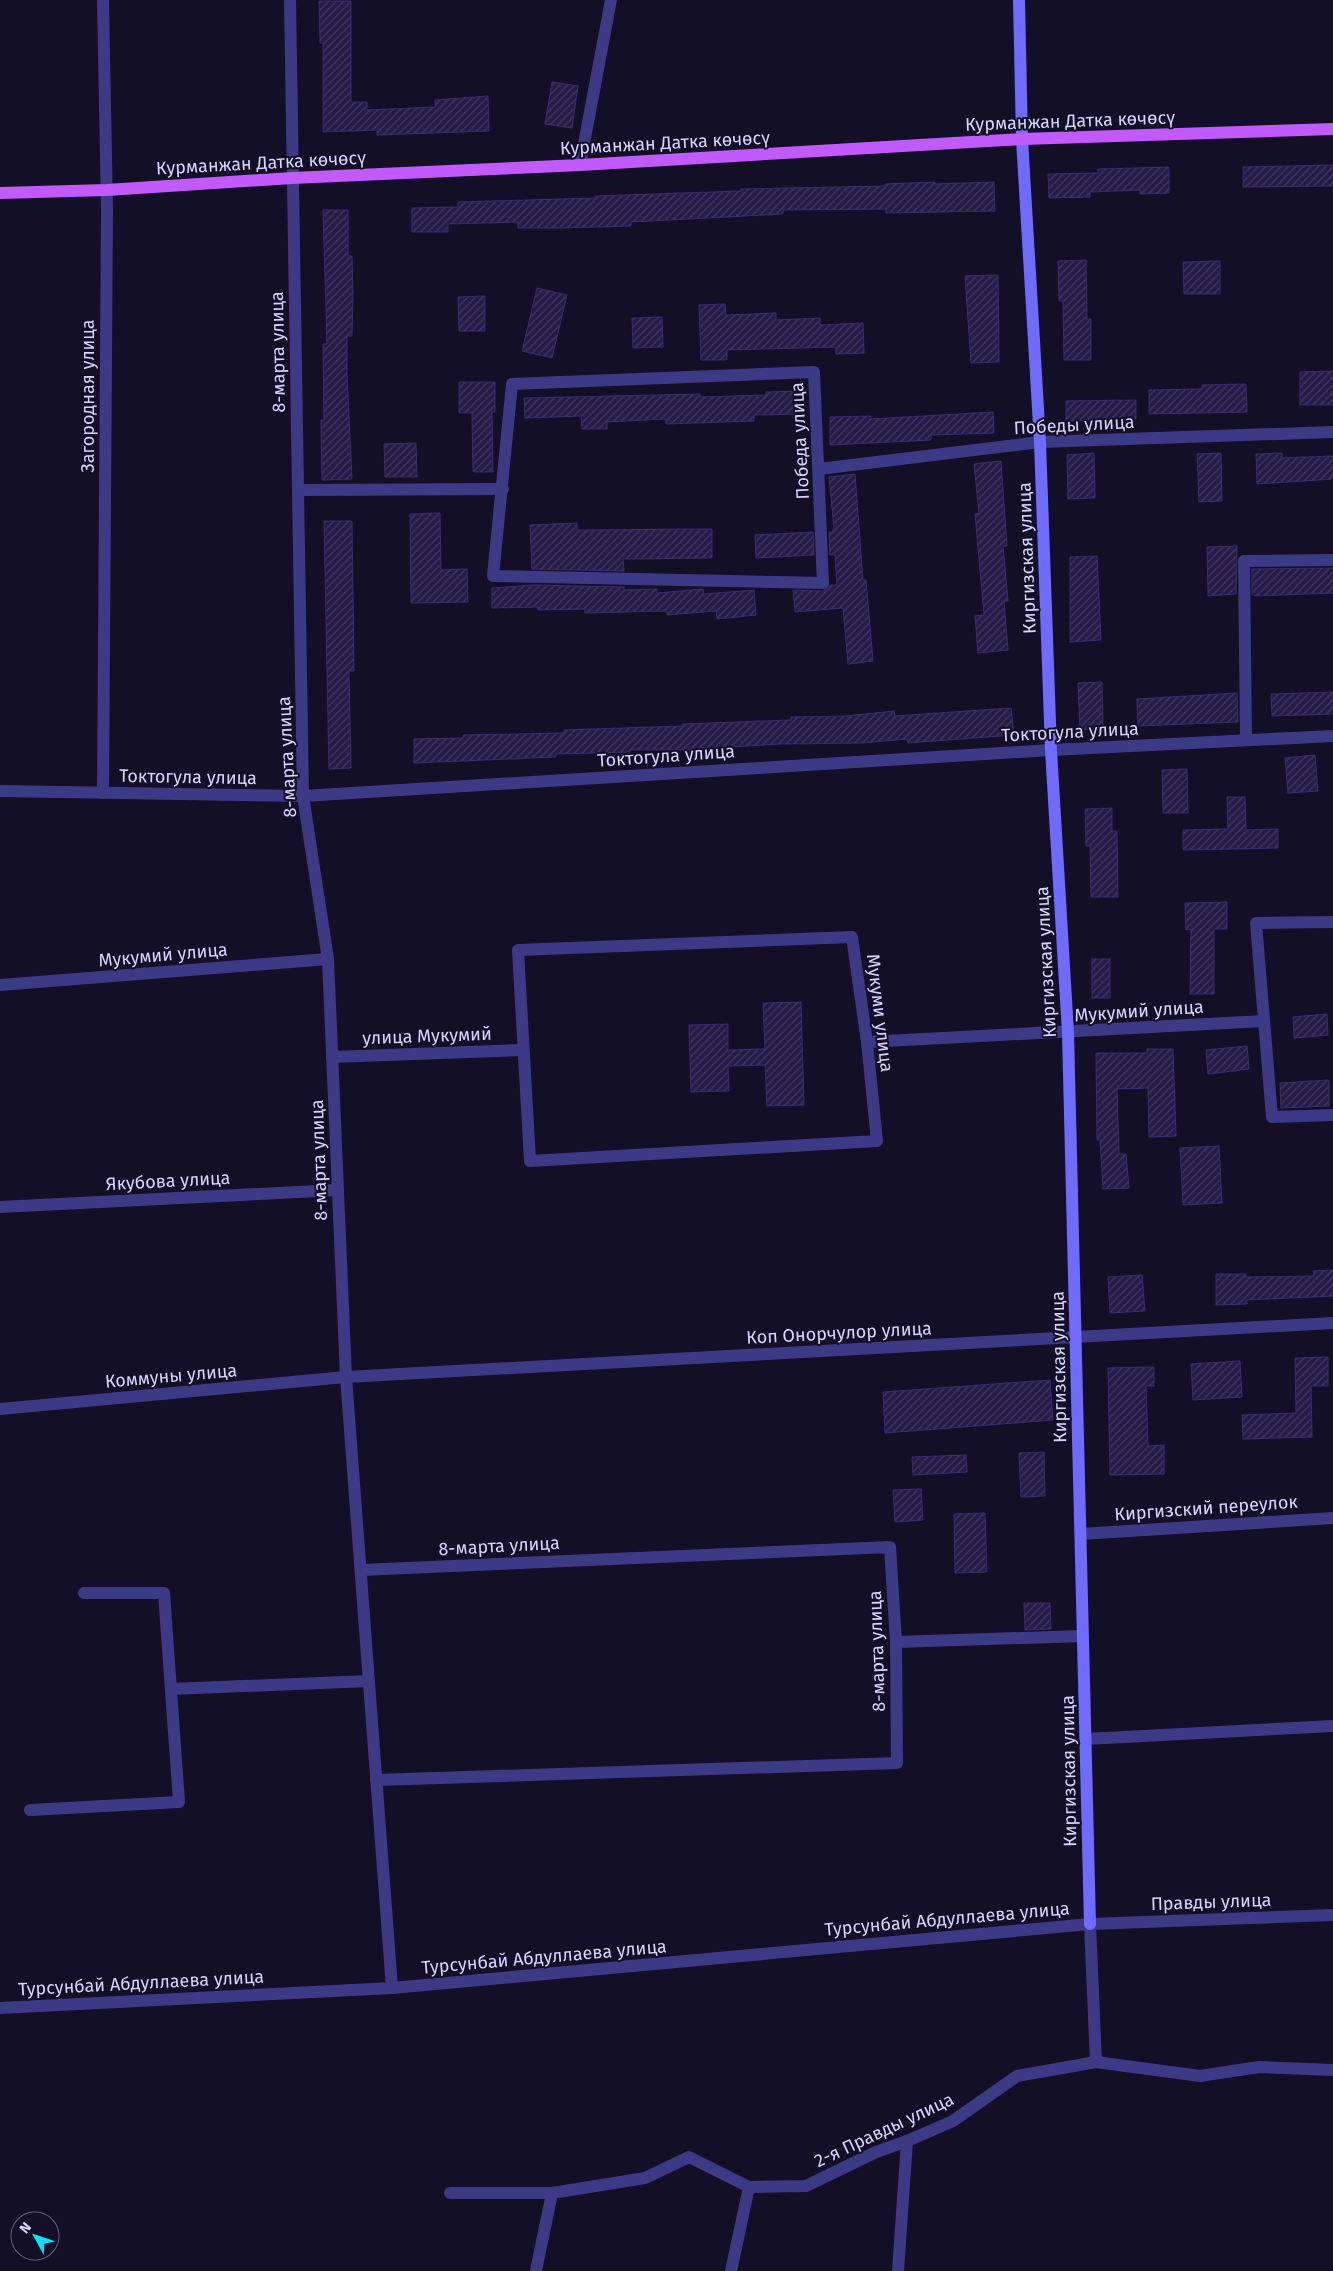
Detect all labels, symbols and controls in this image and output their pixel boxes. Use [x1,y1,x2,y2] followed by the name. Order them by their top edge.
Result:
[965,106,1176,136] street label: Курманжан Датка көчөсү
[559,127,771,159] street label: Курманжан Датка көчөсү
[155,147,367,179] street label: Курманжан Датка көчөсү
[266,291,290,413] street label: 8-марта улица
[77,319,99,473] street label: Загородная улица
[786,382,814,500] street label: Победа улица
[1013,411,1135,439] street label: Победы улица
[1013,482,1041,634] street label: Киргизская улица
[273,696,301,818] street label: 8-марта улица
[1001,717,1139,747] street label: Токтогула улица
[596,740,736,772] street label: Токтогула улица
[119,765,257,789] street label: Токтогула улица
[1031,886,1061,1038] street label: Киргизская улица
[97,938,229,972] street label: Мукумий улица
[862,953,898,1073] street label: Мукуми улица
[1074,996,1204,1026] street label: Мукумий улица
[362,1023,492,1049] street label: улица Мукумий
[306,1099,332,1221] street label: 8-марта улица
[105,1167,231,1195] street label: Якубова улица
[1047,1291,1071,1443] street label: Киргизская улица
[746,1317,932,1349] street label: Коп Онорчулор улица
[104,1359,238,1393] street label: Коммуны улица
[1114,1491,1299,1525] street label: Киргизский переулок
[438,1532,560,1560] street label: 8-марта улица
[864,1590,890,1712] street label: 8-марта улица
[1057,1695,1081,1847] street label: Киргизская улица
[1150,1889,1272,1915] street label: Правды улица
[823,1897,1071,1941] street label: Турсунбай Абдуллаева улица
[420,1935,668,1979] street label: Турсунбай Абдуллаева улица
[18,1966,264,2000] street label: Турсунбай Абдуллаева улица
[811,2088,957,2172] street label: 2-я Правды улица
[10,2211,60,2261] north arrow
[16,2219,35,2237] text: N

